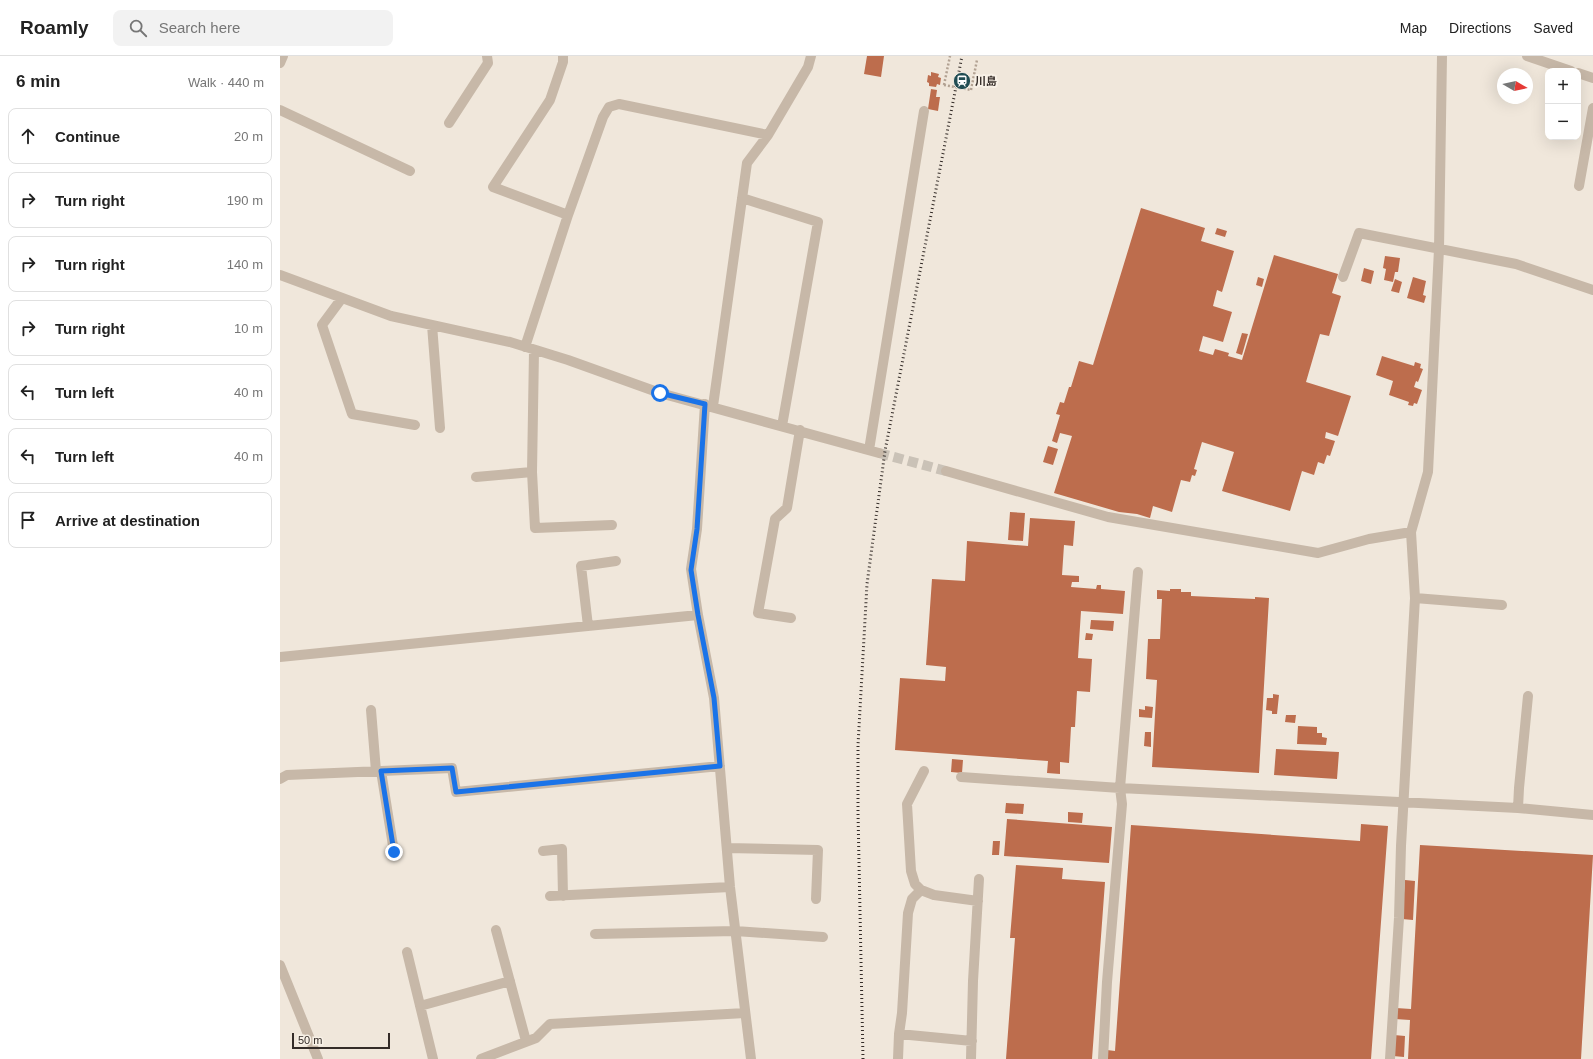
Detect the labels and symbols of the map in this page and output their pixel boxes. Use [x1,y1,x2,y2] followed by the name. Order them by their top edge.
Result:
[1497,68,1533,104] north arrow
[952,71,972,91] station icon: 川島
[975,75,997,87] place label: 川島
[651,384,669,402] route start
[385,843,403,861] route end
[292,1031,390,1050] scale bar

